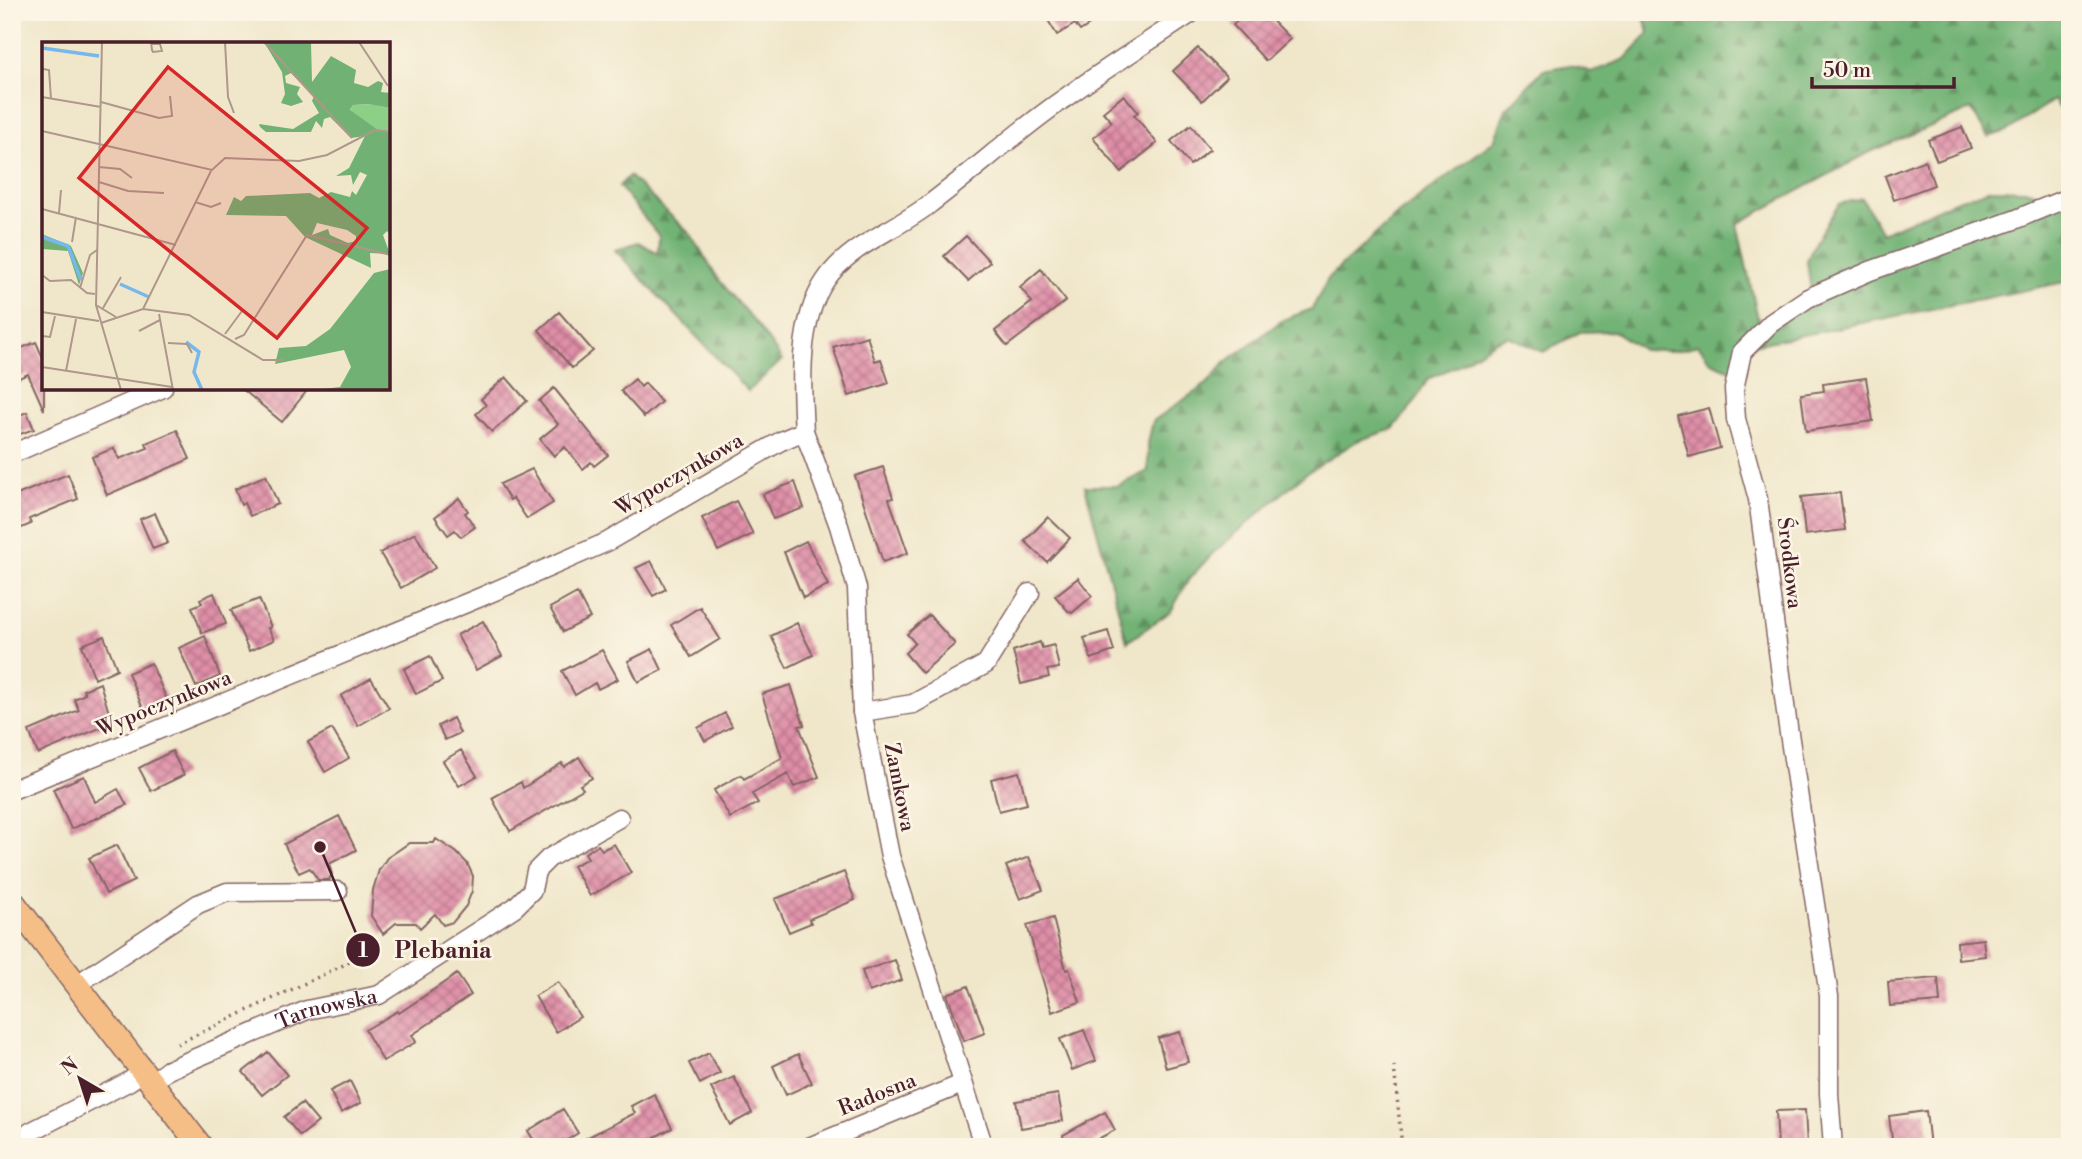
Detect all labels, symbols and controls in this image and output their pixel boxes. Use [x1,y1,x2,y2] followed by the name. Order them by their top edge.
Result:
[42,42,390,390] inset map
[1812,46,1954,90] scale bar
[1823,58,1871,84] text: 50 m
[610,428,748,523] street label: Wypoczynkowa
[1770,516,1811,611] street label: Środkowa
[92,665,236,743] street label: Wypoczynkowa
[878,740,920,834] street label: Zamkowa
[345,928,505,972] callout: Plebania
[395,937,492,965] text: Plebania
[358,938,368,964] text: 1
[272,984,380,1036] street label: Tarnowska
[46,1044,116,1114] north arrow
[57,1053,83,1081] text: N
[835,1067,920,1122] street label: Radosna

